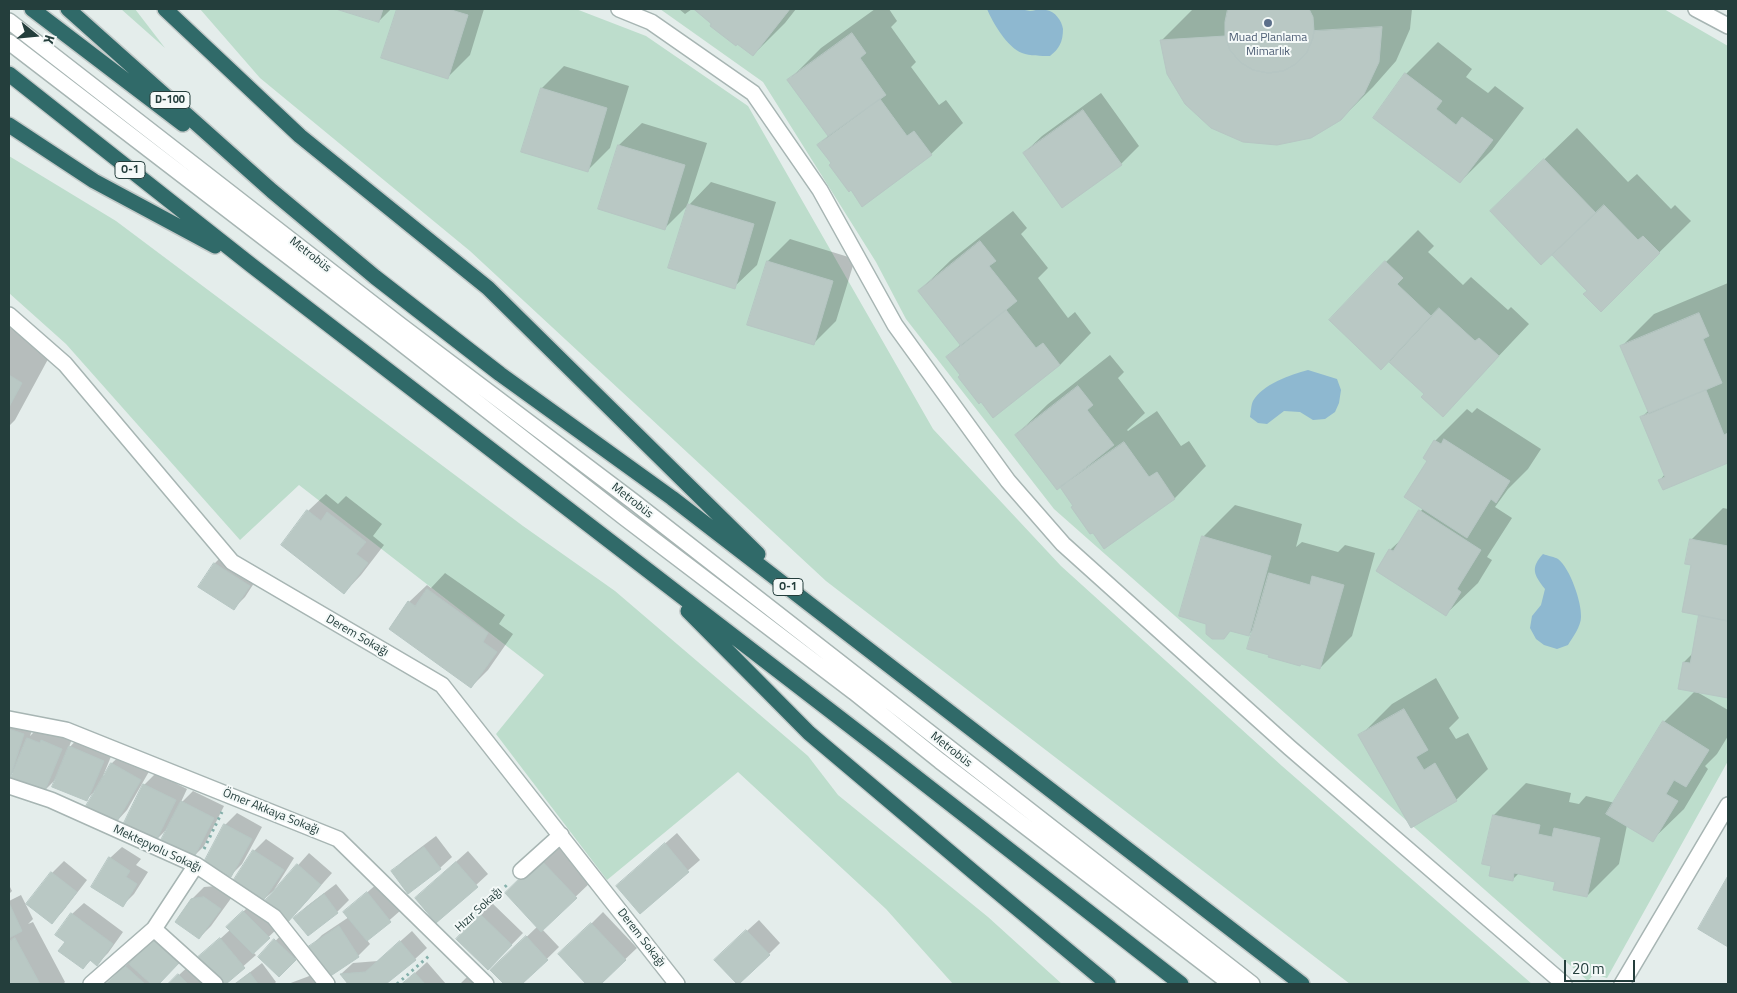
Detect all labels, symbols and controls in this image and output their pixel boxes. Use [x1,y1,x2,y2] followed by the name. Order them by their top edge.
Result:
[10,10,60,60] north arrow
[1262,17,1274,29] marker: Muad Planlama Mimarlık
[1229,31,1307,59] place label: Muad Planlama Mimarlık
[39,32,61,47] text: K
[150,92,190,108] road number: D-100
[115,162,145,178] road number: O-1
[286,234,334,276] street label: Metrobüs
[608,480,656,522] street label: Metrobüs
[773,578,803,596] road number: O-1
[323,612,391,660] street label: Derem Sokağı
[927,729,975,771] street label: Metrobüs
[221,786,321,838] street label: Ömer Akkaya Sokağı
[111,822,203,876] street label: Mektepyolu Sokağı
[453,885,505,935] street label: Hızır Sokağı
[614,906,668,970] street label: Derem Sokağı
[1567,950,1638,982] scale bar
[1572,957,1605,980] text: 20 m

